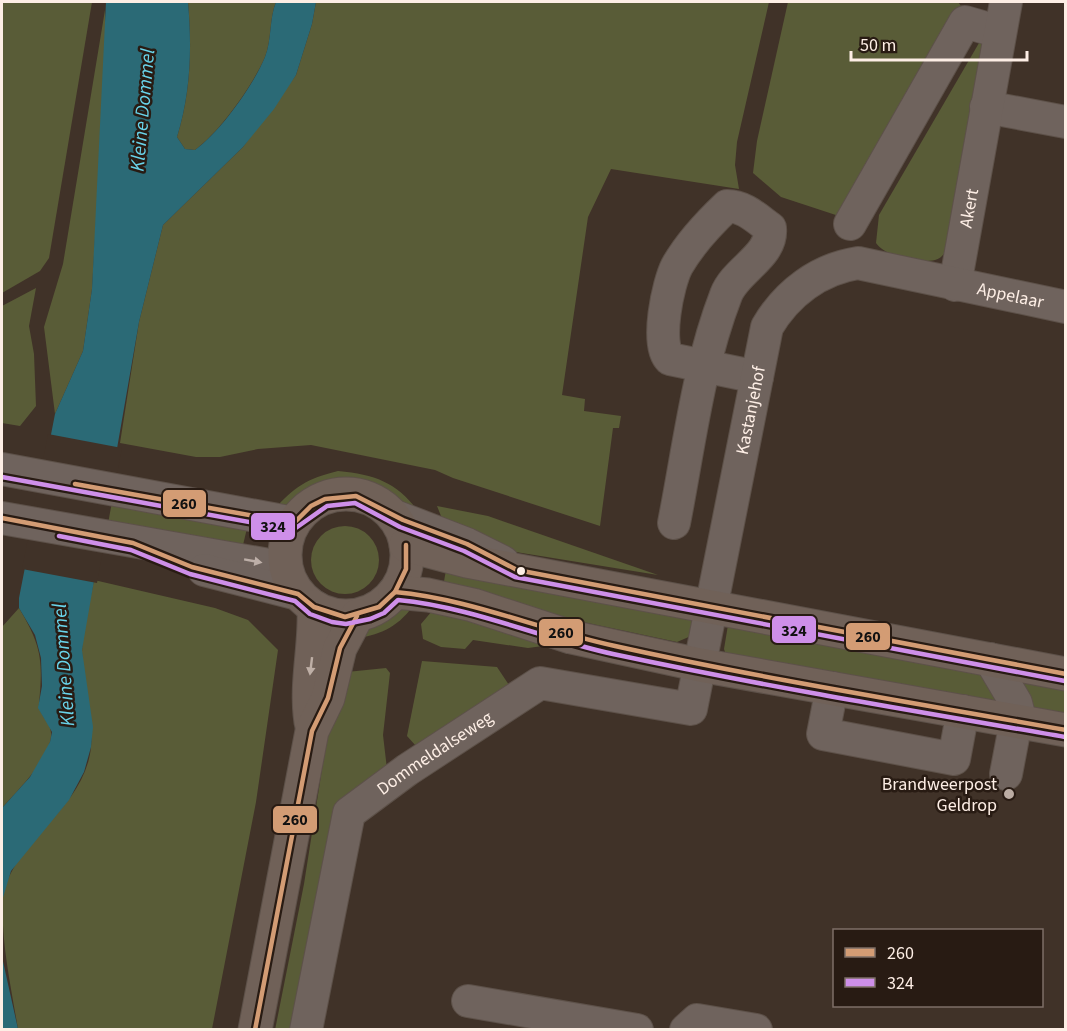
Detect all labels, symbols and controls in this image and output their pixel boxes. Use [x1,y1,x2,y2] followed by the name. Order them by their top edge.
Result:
[851,24,1026,62] scale bar
[860,33,896,58] text: 50 m
[124,47,162,173] water label: Kleine Dommel
[954,187,985,230] street label: Akert
[975,277,1047,315] street label: Appelaar
[730,363,772,457] street label: Kastanjehof
[162,489,207,518] line badge: 260
[171,493,197,515] text: 260
[250,512,296,541] line badge: 324
[260,516,286,538] text: 324
[244,557,263,566] one-way arrow
[515,565,527,577] unlabelled marker
[46,602,82,727] water label: Kleine Dommel
[771,615,817,644] line badge: 324
[538,618,584,647] line badge: 260
[781,620,807,642] text: 324
[548,622,574,644] text: 260
[845,622,891,651] line badge: 260
[855,626,881,648] text: 260
[306,656,315,675] one-way arrow
[372,705,498,801] street label: Dommeldalseweg
[882,772,997,818] place label: Brandweerpost Geldrop
[1002,787,1016,801] marker: Brandweerpost Geldrop
[272,805,318,834] line badge: 260
[282,809,308,831] text: 260
[833,929,1043,1007] legend
[887,941,914,966] text: 260
[887,971,914,996] text: 324

